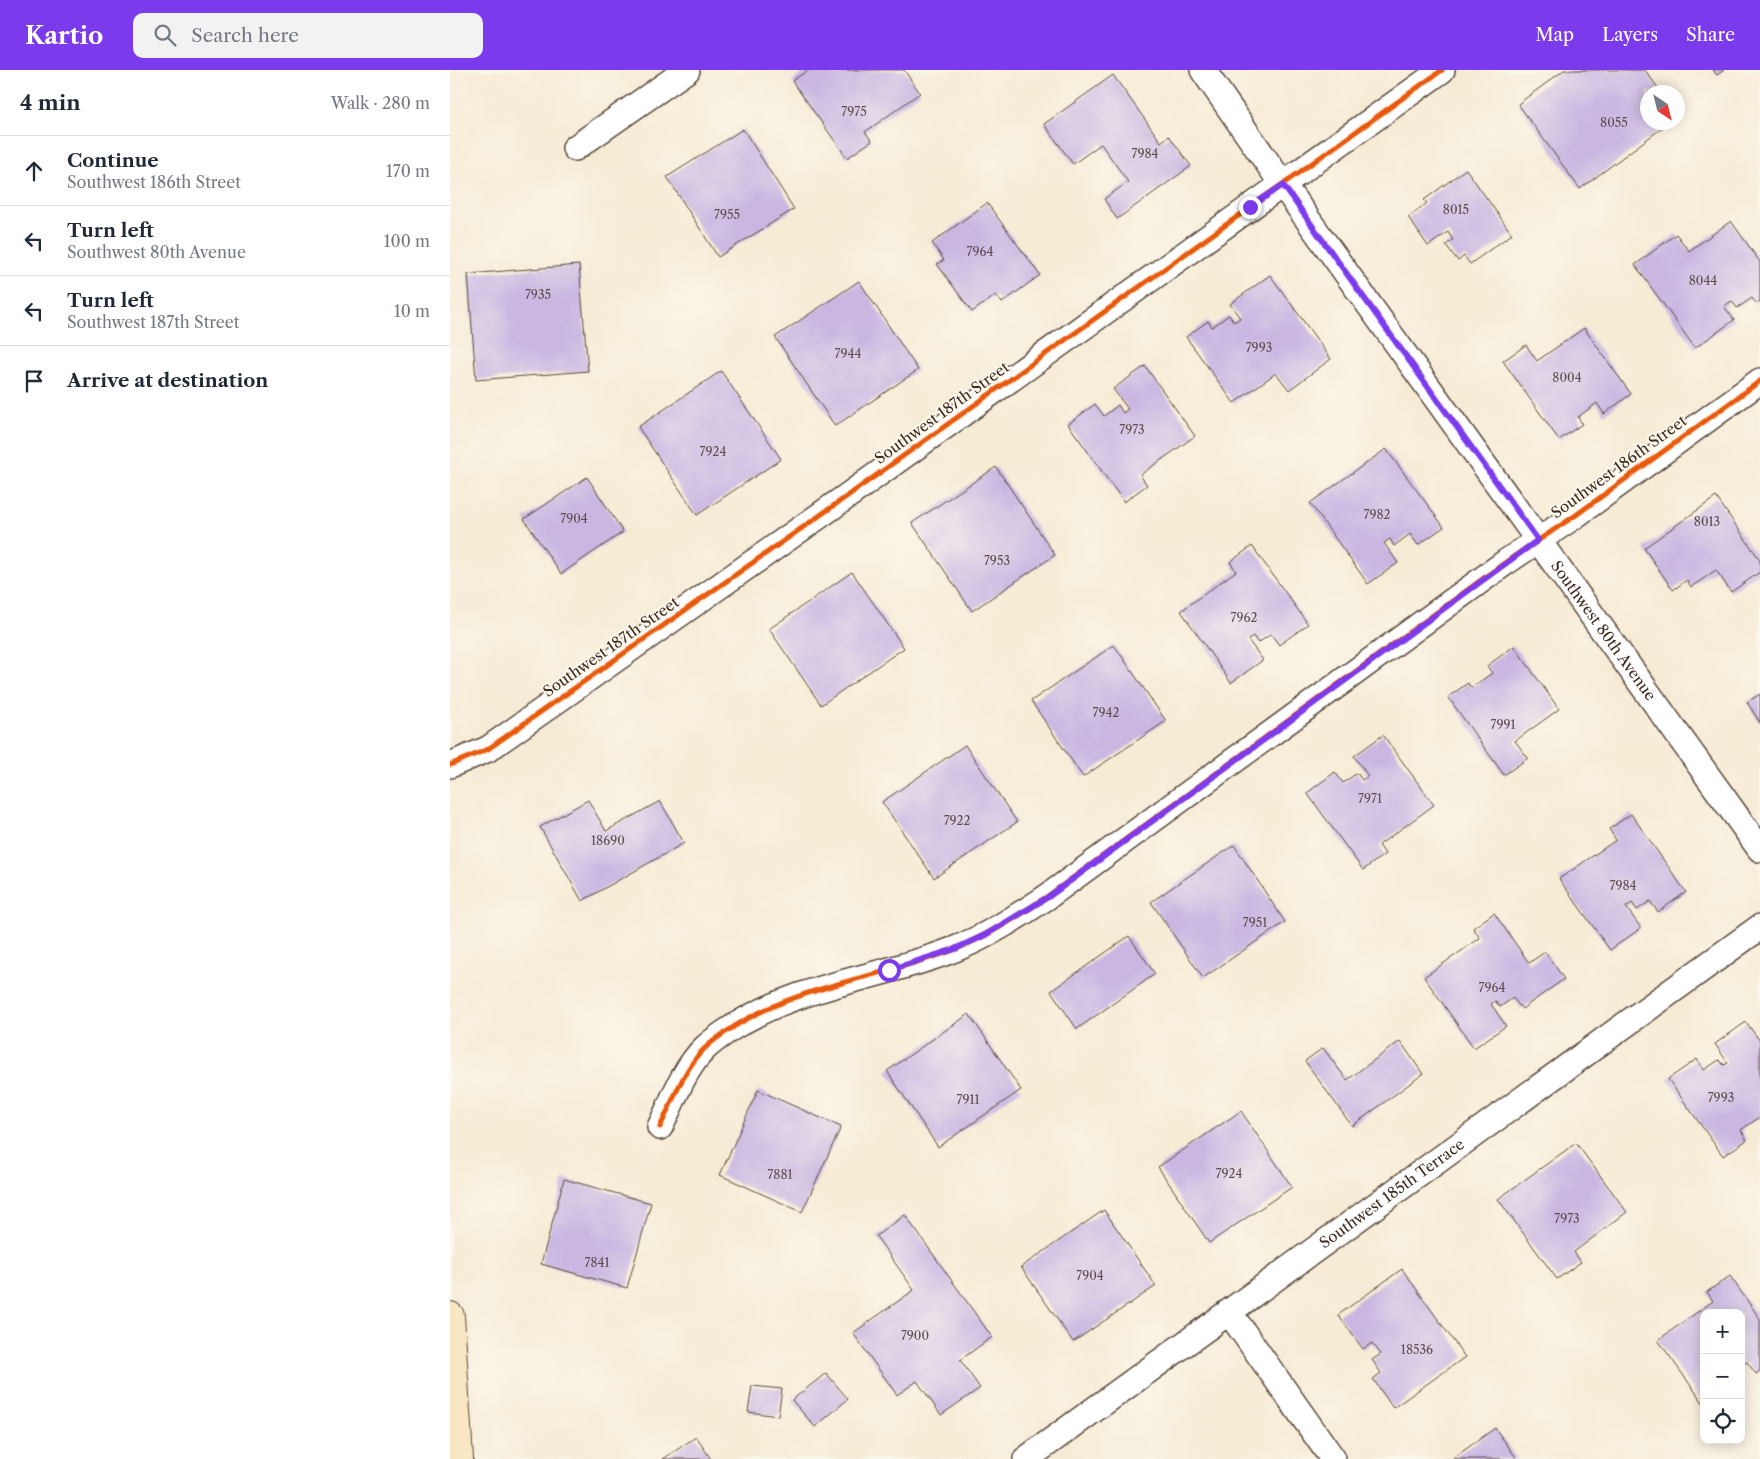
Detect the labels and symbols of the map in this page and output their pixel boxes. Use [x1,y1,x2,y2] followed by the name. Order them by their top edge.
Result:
[1640,85,1685,130] north arrow
[841,104,867,119] house number: 7975
[1600,115,1628,130] house number: 8055
[1132,146,1159,161] house number: 7984
[1239,196,1262,219] route end
[1443,202,1469,217] house number: 8015
[714,207,740,222] house number: 7955
[967,244,994,259] house number: 7964
[1689,273,1717,288] house number: 8044
[525,287,551,302] house number: 7935
[1246,340,1272,355] house number: 7993
[835,346,861,361] house number: 7944
[871,357,1013,468] street label: Southwest 187th Street
[1552,370,1582,385] house number: 8004
[1547,411,1691,522] street label: Southwest 186th Street
[1119,422,1145,437] house number: 7973
[700,444,726,459] house number: 7924
[1364,507,1391,522] house number: 7982
[560,511,588,526] house number: 7904
[1694,514,1720,529] house number: 8013
[984,553,1010,568] house number: 7953
[1547,557,1660,704] street label: Southwest 80th Avenue
[539,592,683,701] street label: Southwest 187th Street
[1231,610,1258,625] house number: 7962
[1093,705,1119,720] house number: 7942
[1490,717,1516,732] house number: 7991
[1358,791,1382,806] house number: 7971
[944,813,970,828] house number: 7922
[591,833,625,848] house number: 18690
[1610,878,1637,893] house number: 7984
[1243,915,1267,930] house number: 7951
[878,959,901,982] route start
[1479,980,1506,995] house number: 7964
[1708,1090,1734,1105] house number: 7993
[956,1092,980,1107] house number: 7911
[1315,1134,1468,1252] street label: Southwest 185th Terrace
[1216,1166,1242,1181] house number: 7924
[767,1167,793,1182] house number: 7881
[1554,1211,1580,1226] house number: 7973
[584,1255,610,1270] house number: 7841
[1076,1268,1104,1283] house number: 7904
[901,1328,929,1343] house number: 7900
[1401,1342,1433,1357] house number: 18536

